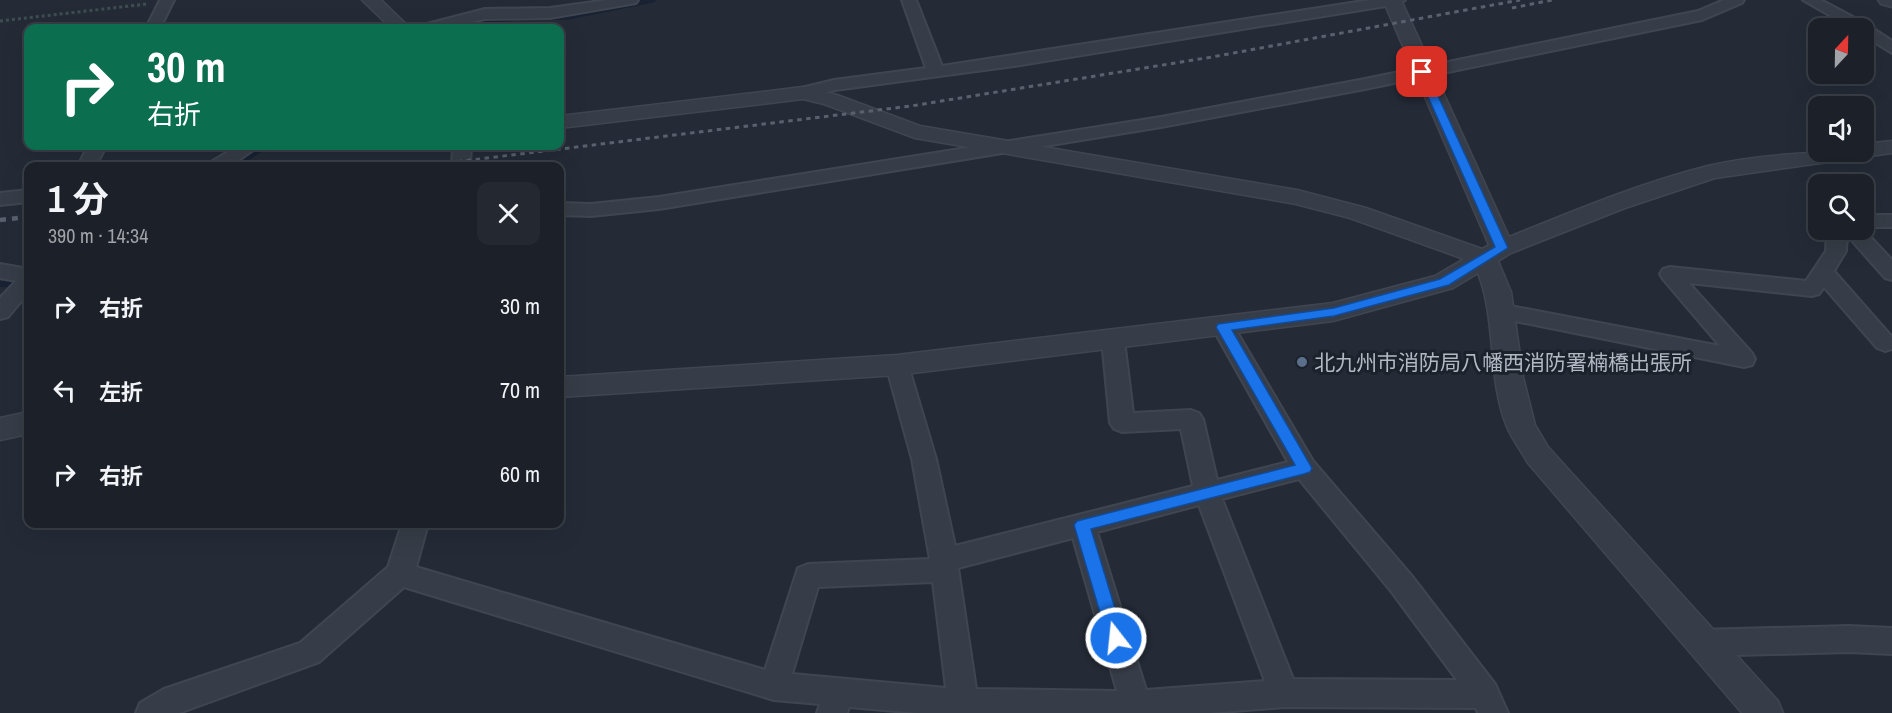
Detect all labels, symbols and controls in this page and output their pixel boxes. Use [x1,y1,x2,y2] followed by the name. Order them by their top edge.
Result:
[1808,18,1874,84] north arrow
[1808,18,1874,240] map controls
[147,39,226,95] text: 30 m
[1396,46,1447,97] pin
[48,48,126,126] icon: right
[1405,55,1438,88] icon: arrive
[147,96,201,132] text: 右折
[1808,96,1874,162] button: sound
[1808,174,1874,240] button: search
[48,175,109,223] text: 1 分
[477,182,540,245] button: close
[48,222,148,249] text: 390 m · 14:34
[48,290,81,323] icon: right
[500,291,540,321] text: 30 m
[99,293,143,323] text: 右折
[1314,348,1692,377] place label: 北九州市消防局八幡西消防署楠橋出張所
[1295,355,1309,369] marker: 北九州市消防局八幡西消防署楠橋出張所
[48,374,81,407] icon: left
[500,375,540,405] text: 70 m
[99,377,143,407] text: 左折
[48,458,81,491] icon: right
[500,459,540,489] text: 60 m
[99,461,143,491] text: 右折
[1084,606,1148,670] position arrow

